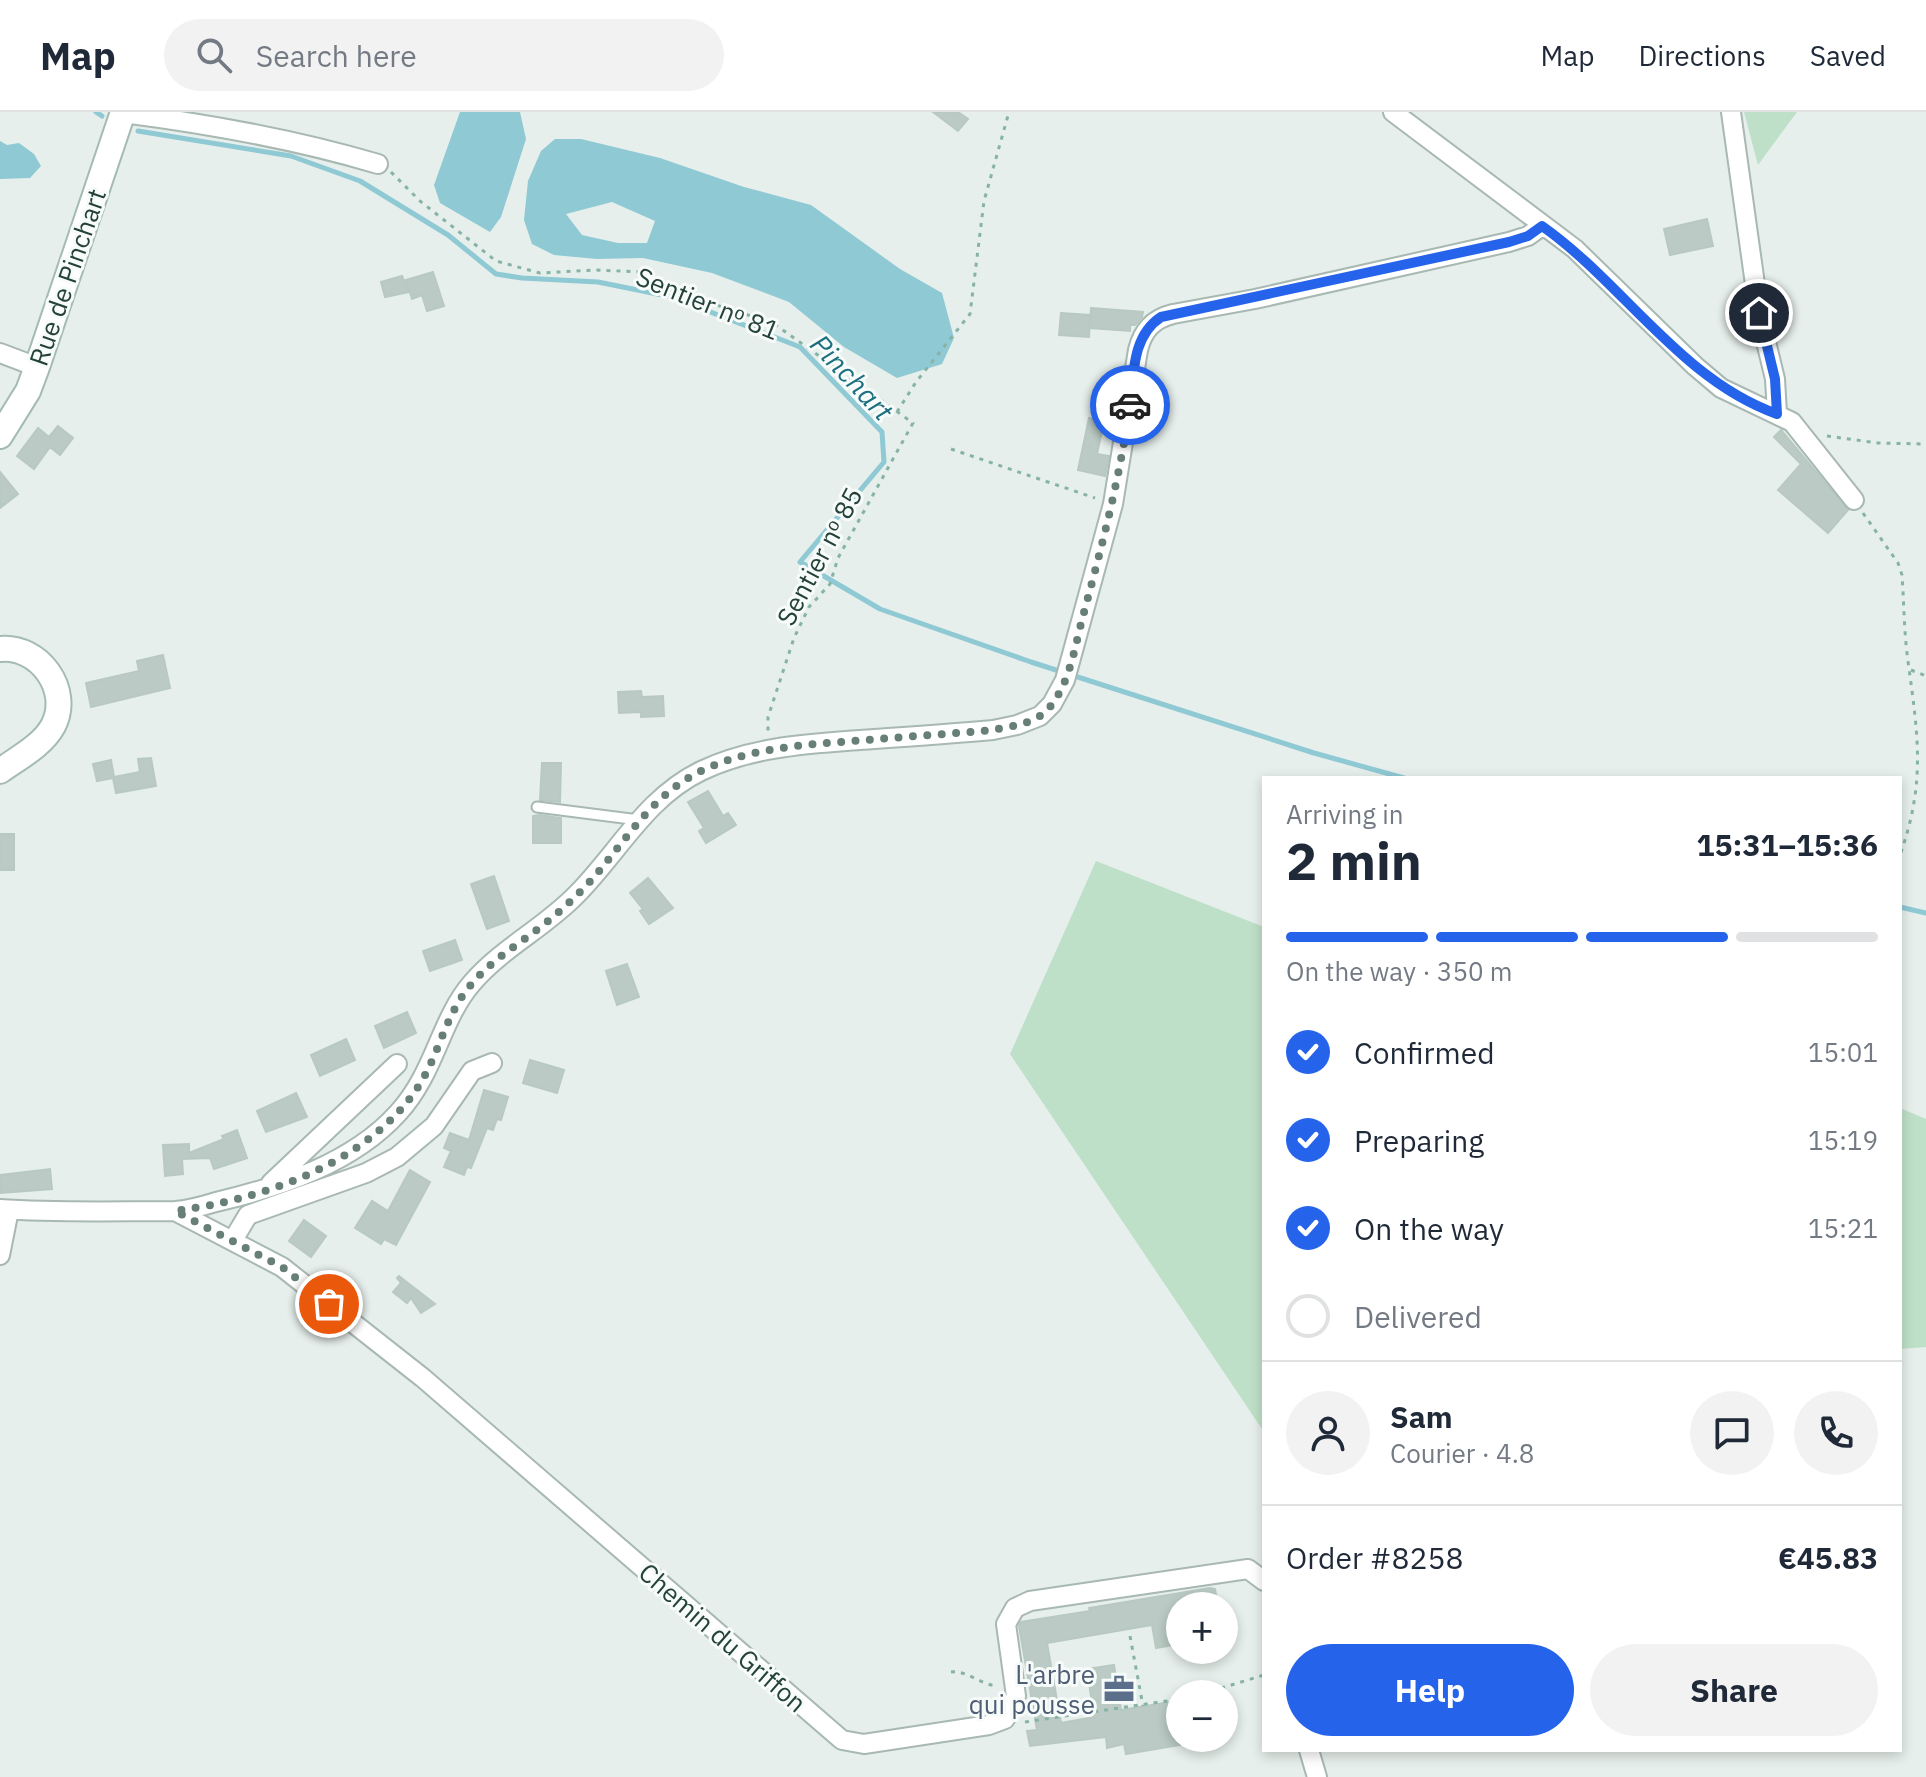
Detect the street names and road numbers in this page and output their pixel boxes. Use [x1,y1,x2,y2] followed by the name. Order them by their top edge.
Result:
[21,184,113,370] street label: Rue de Pinchart
[631,259,785,347] street label: Sentier nᵒ 81
[768,481,870,631] street label: Sentier nᵒ 85
[632,1555,814,1719] street label: Chemin du Griffon

